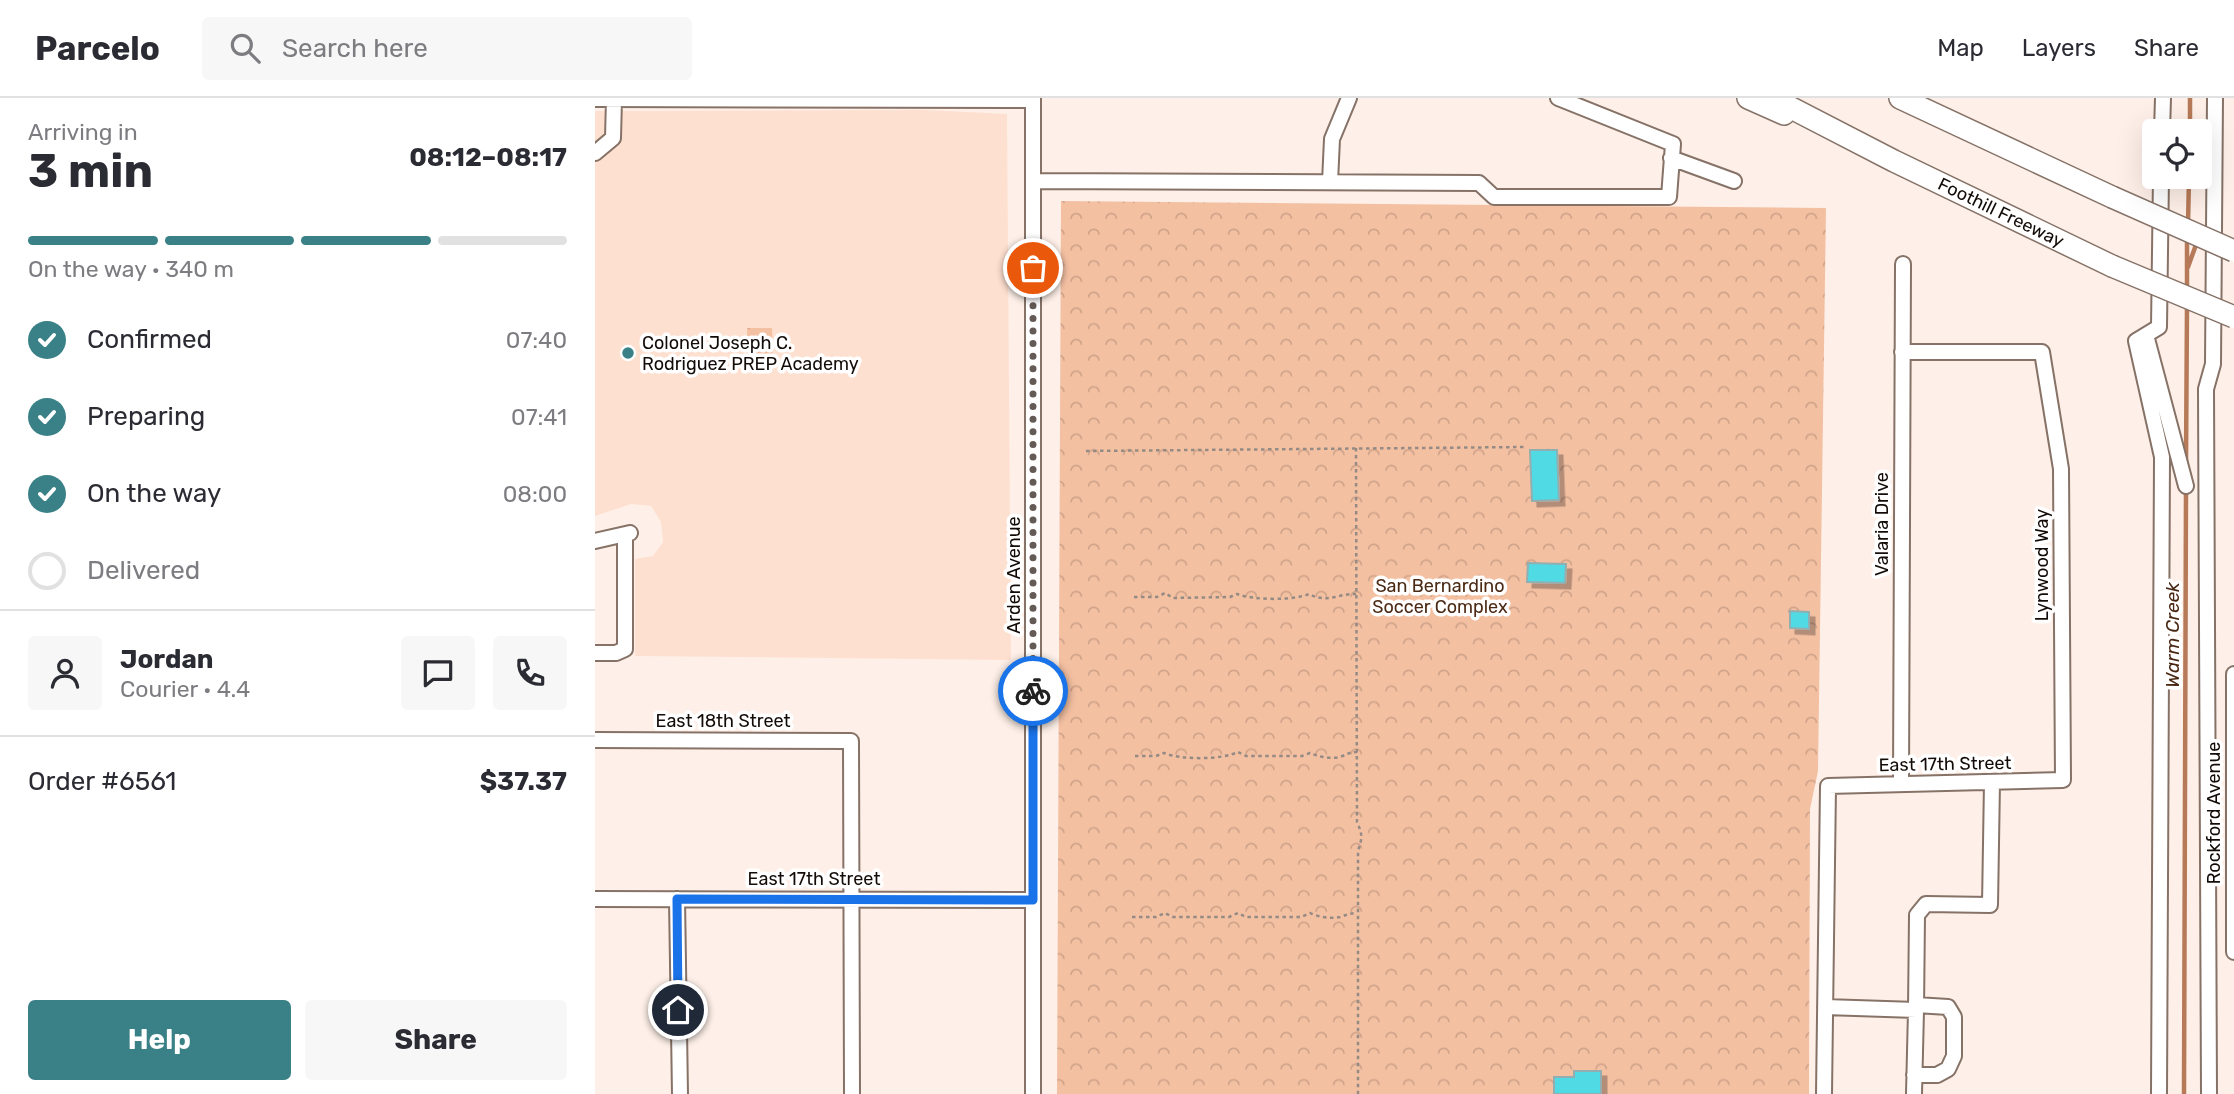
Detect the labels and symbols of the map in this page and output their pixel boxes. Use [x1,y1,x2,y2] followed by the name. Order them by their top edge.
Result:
[1934,173,2068,252] street label: Foothill Freeway
[1003,238,1063,298] pin
[642,332,859,375] place label: Colonel Joseph C. Rodriguez PREP Academy
[620,345,636,361] marker: Colonel Joseph C. Rodriguez PREP Academy
[1871,472,1893,576] street label: Valaria Drive
[2031,509,2053,621] street label: Lynwood Way
[1003,516,1025,634] street label: Arden Avenue
[1372,575,1508,618] park label: San Bernardino Soccer Complex
[2161,582,2184,688] water label: Warm Creek
[998,656,1068,726] courier
[655,710,791,732] street label: East 18th Street
[2203,742,2225,884] street label: Rockford Avenue
[1878,752,2012,776] street label: East 17th Street
[748,868,880,890] street label: East 17th Street
[648,980,708,1040] pin

